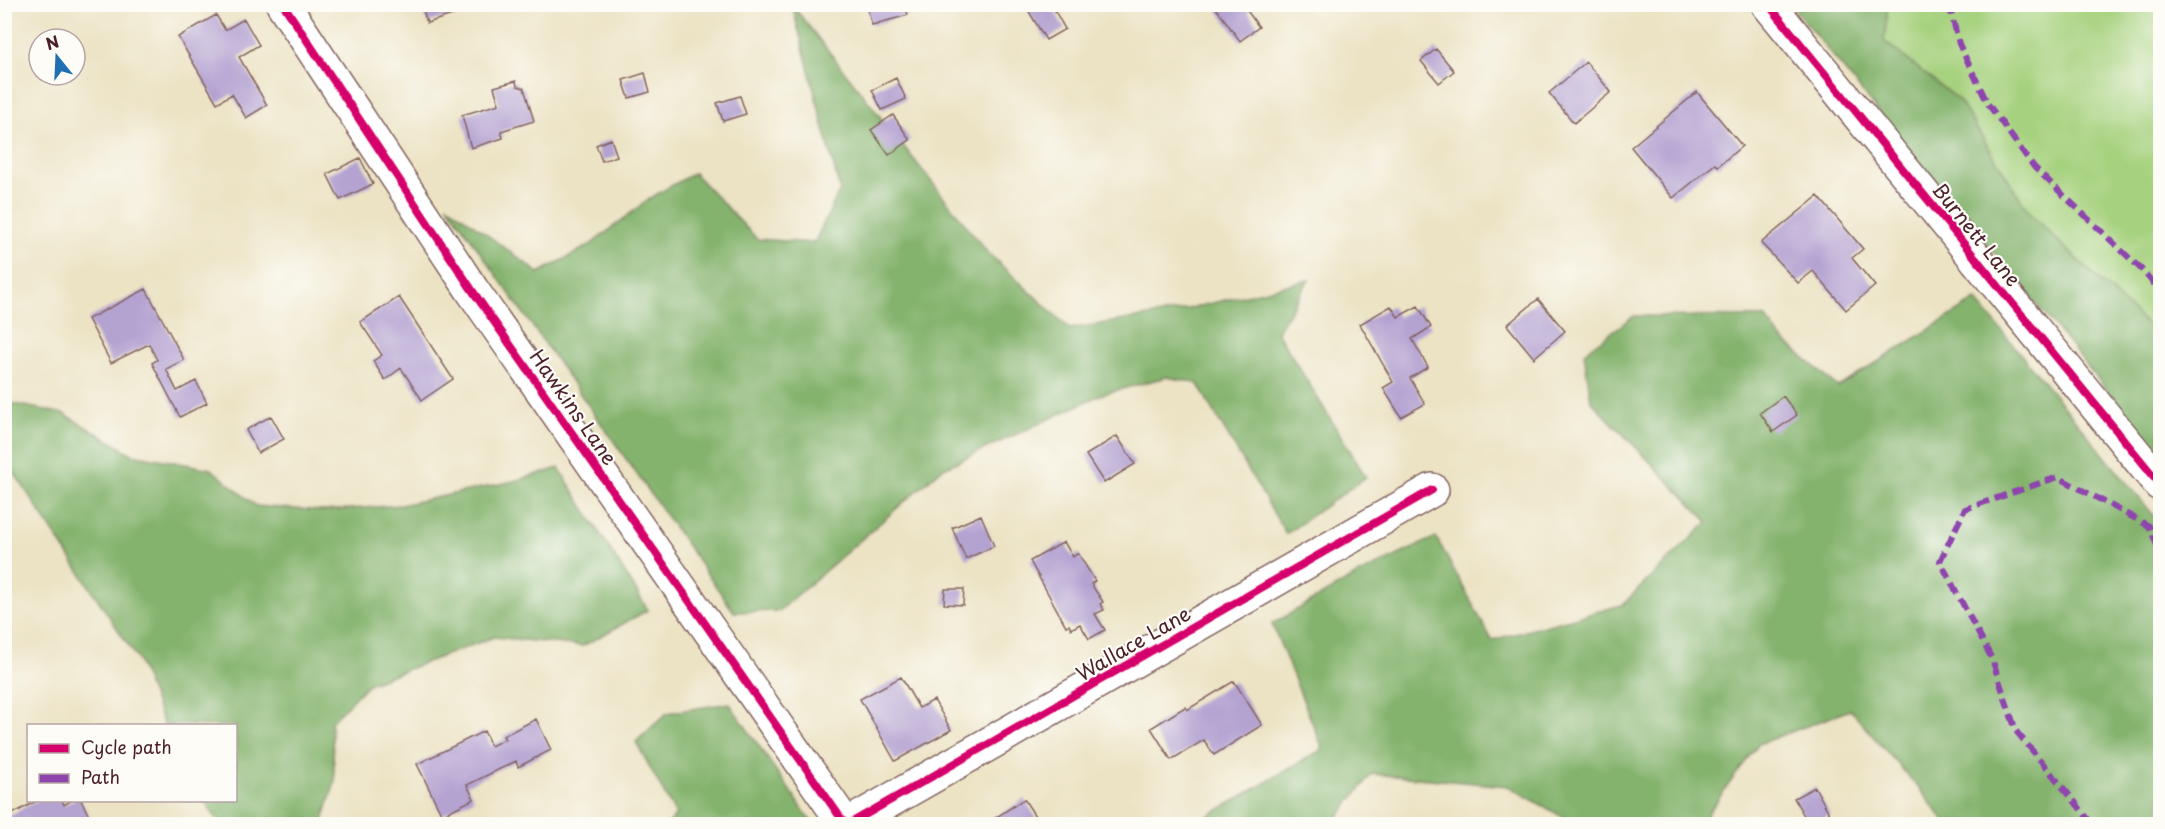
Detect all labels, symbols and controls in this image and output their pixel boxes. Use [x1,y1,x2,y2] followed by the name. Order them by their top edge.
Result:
[27,27,87,87] north arrow
[42,28,62,55] text: N
[1926,175,2028,293] street label: Burnett Lane
[523,343,625,471] street label: Hawkins Lane
[1070,598,1196,688] street label: Wallace Lane
[27,724,237,802] legend
[81,733,172,760] text: Cycle path
[81,763,120,790] text: Path

